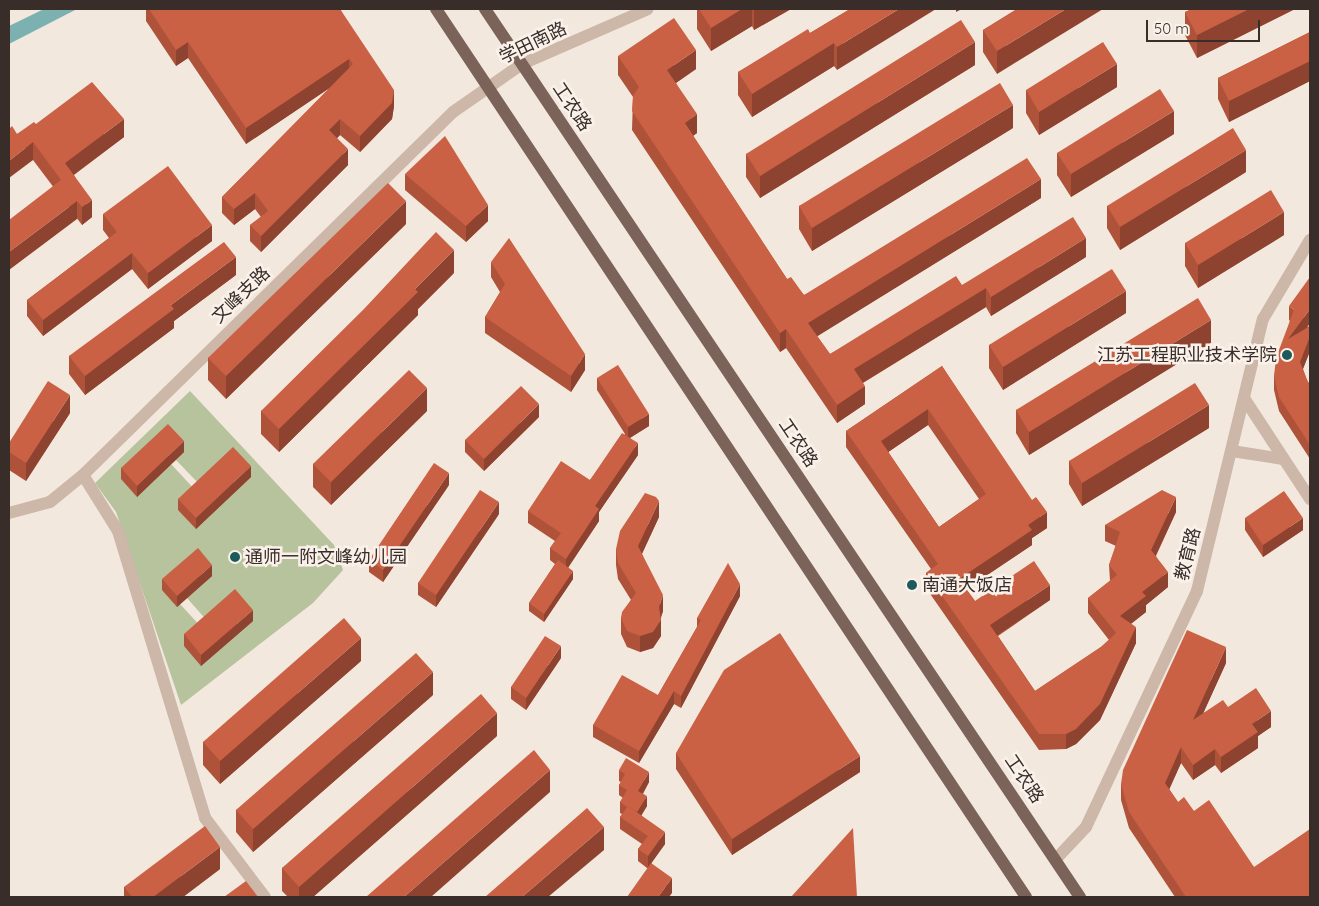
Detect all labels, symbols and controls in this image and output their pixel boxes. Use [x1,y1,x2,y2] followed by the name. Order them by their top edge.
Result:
[1149,10,1263,42] scale bar
[496,18,570,68] street label: 学田南路
[1154,19,1189,38] text: 50 m
[548,79,596,135] street label: 工农路
[208,262,274,328] street label: 文峰支路
[1097,344,1277,366] place label: 江苏工程职业技术学院
[1281,349,1293,361] marker: 江苏工程职业技术学院
[774,415,822,471] street label: 工农路
[1171,525,1205,583] street label: 教育路
[245,546,407,568] place label: 通师一附文峰幼儿园
[229,551,241,563] marker: 通师一附文峰幼儿园
[922,574,1012,596] place label: 南通大饭店
[906,579,918,591] marker: 南通大饭店
[1000,751,1048,807] street label: 工农路

